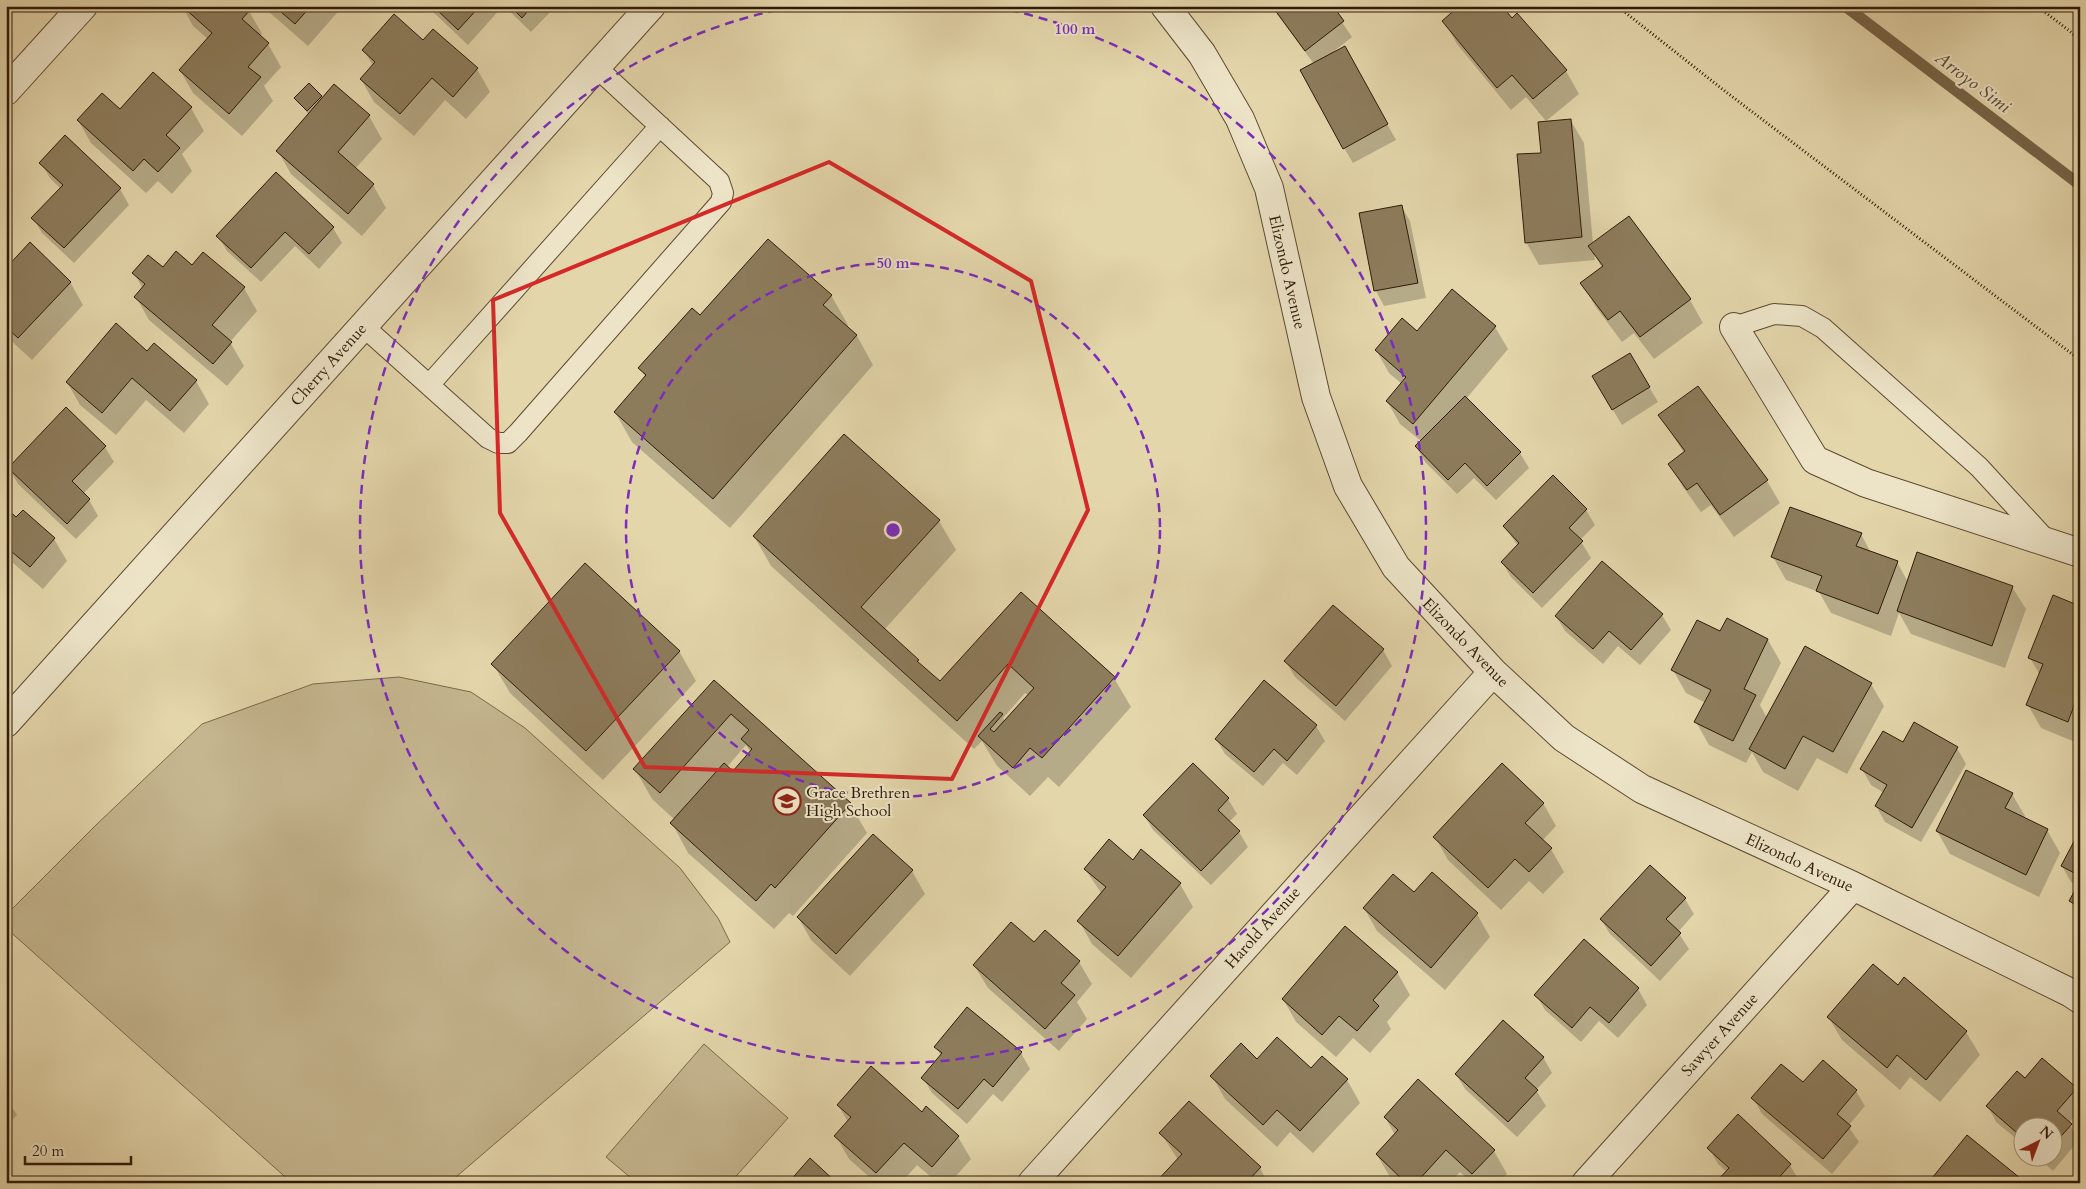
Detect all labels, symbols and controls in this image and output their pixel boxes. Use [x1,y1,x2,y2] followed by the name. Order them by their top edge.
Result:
[1055,19,1096,39] text: 100 m
[1929,45,2016,120] water label: Arroyo Simi
[1263,213,1311,332] street label: Elizondo Avenue
[876,253,910,273] text: 50 m
[286,318,372,411] street label: Cherry Avenue
[884,521,902,539] centre of rings
[1417,593,1514,692] street label: Elizondo Avenue
[806,782,910,822] place label: Grace Brethren High School
[772,786,802,816] school or university icon: Grace Brethren High School
[1742,828,1857,898] street label: Elizondo Avenue
[1220,882,1306,974] street label: Harold Avenue
[1676,988,1763,1081] street label: Sawyer Avenue
[2014,1116,2064,1166] north arrow
[2035,1122,2057,1144] text: N
[25,1134,131,1166] scale bar
[32,1141,64,1161] text: 20 m

